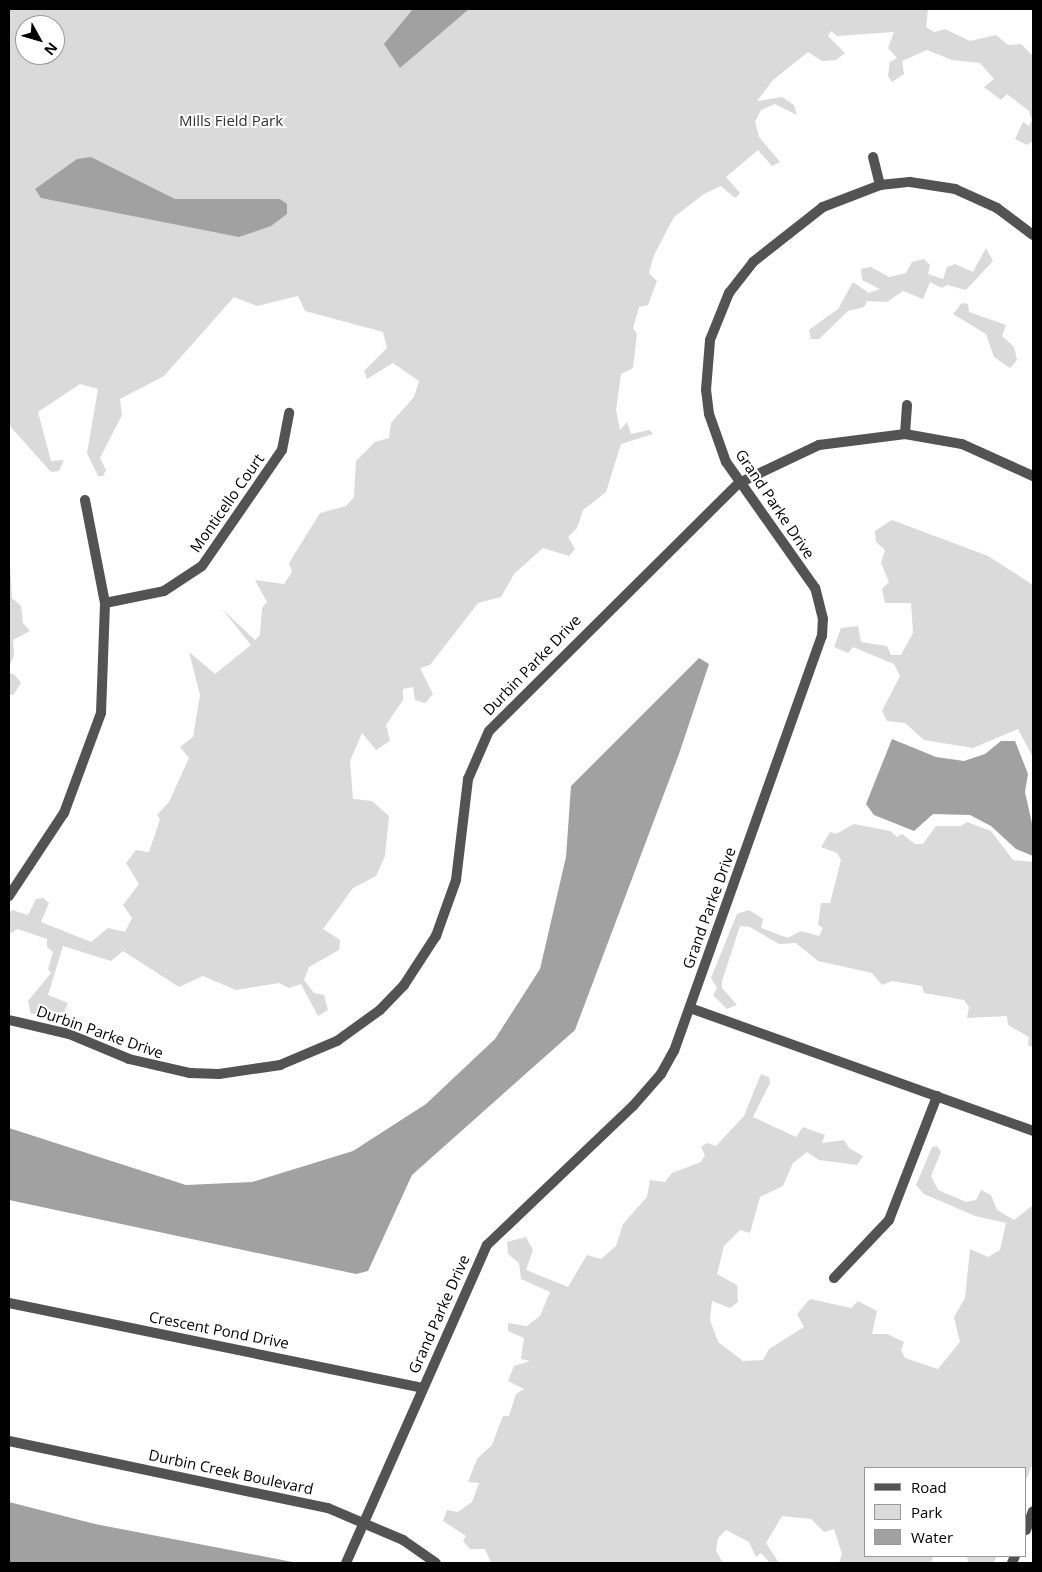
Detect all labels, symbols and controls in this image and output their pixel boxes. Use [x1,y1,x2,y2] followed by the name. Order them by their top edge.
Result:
[15,15,65,65] north arrow
[40,39,62,60] text: N
[179,112,283,130] park label: Mills Field Park
[732,446,818,562] street label: Grand Parke Drive
[186,450,268,556] street label: Monticello Court
[479,611,585,719] street label: Durbin Parke Drive
[679,845,739,971] street label: Grand Parke Drive
[34,1002,166,1062] street label: Durbin Parke Drive
[405,1252,473,1376] street label: Grand Parke Drive
[147,1308,291,1352] street label: Crescent Pond Drive
[147,1446,315,1498] street label: Durbin Creek Boulevard
[864,1467,1027,1557] legend
[911,1477,947,1497] text: Road
[911,1502,942,1522] text: Park
[911,1527,953,1547] text: Water

